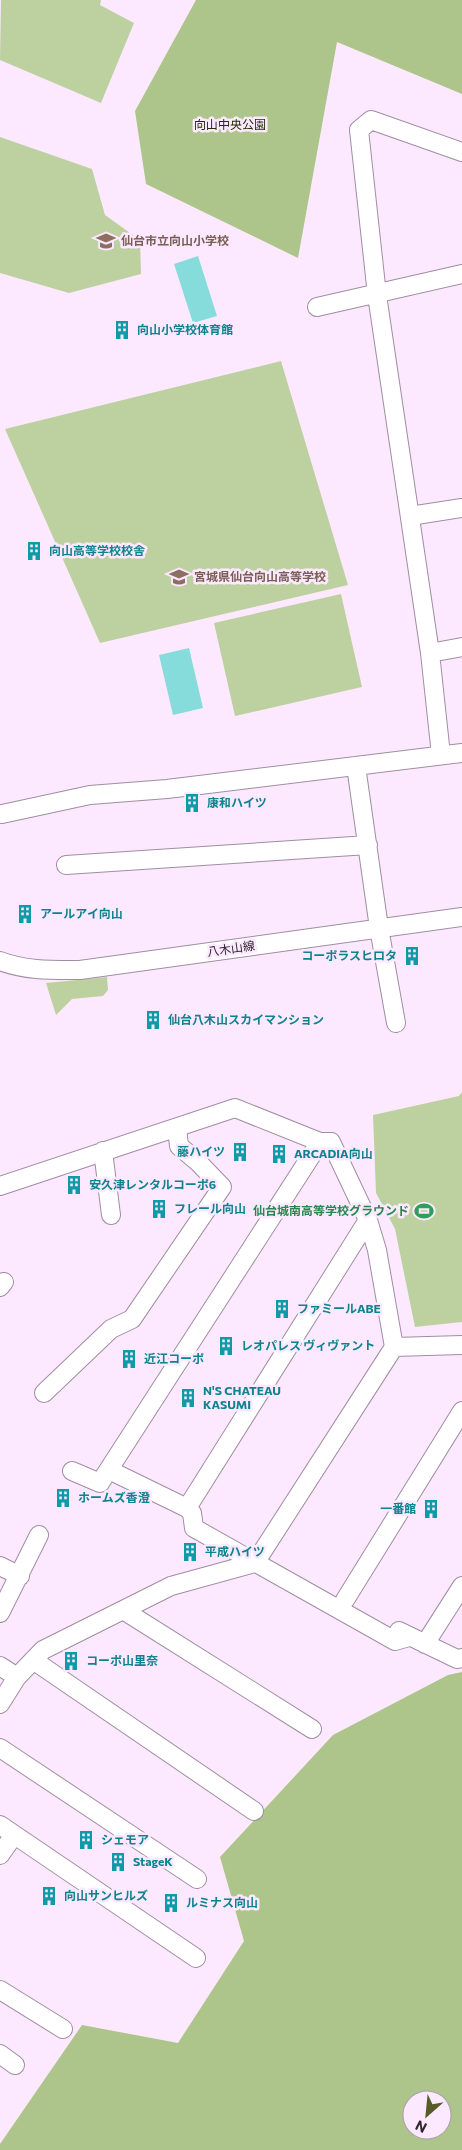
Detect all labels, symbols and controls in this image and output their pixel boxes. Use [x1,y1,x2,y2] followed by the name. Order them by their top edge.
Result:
[194,117,266,131] park label: 向山中央公園
[95,230,117,252] school or university icon: 仙台市立向山小学校
[121,233,229,247] place label: 仙台市立向山小学校
[111,319,133,341] building icon: 向山小学校体育館
[137,322,233,336] place label: 向山小学校体育館
[23,540,45,562] building icon: 向山高等学校校舎
[49,543,145,557] place label: 向山高等学校校舎
[168,566,190,588] school or university icon: 宮城県仙台向山高等学校
[194,569,326,583] place label: 宮城県仙台向山高等学校
[181,792,203,814] building icon: 康和ハイツ
[207,795,267,809] place label: 康和ハイツ
[14,903,36,925] building icon: アールアイ向山
[40,906,123,920] place label: アールアイ向山
[206,938,256,958] street label: 八木山線
[401,945,423,967] building icon: コーポラスヒロタ
[301,948,397,962] place label: コーポラスヒロタ
[142,1009,164,1031] building icon: 仙台八木山スカイマンション
[168,1012,324,1026] place label: 仙台八木山スカイマンション
[229,1141,251,1163] building icon: 藤ハイツ
[268,1143,290,1165] building icon: ARCADIA向山
[177,1144,225,1158] place label: 藤ハイツ
[294,1146,373,1160] place label: ARCADIA向山
[63,1174,85,1196] building icon: 安久津レンタルコーポ6
[89,1177,216,1191] place label: 安久津レンタルコーポ6
[148,1198,170,1220] building icon: フレール向山
[413,1200,435,1222] sports icon: 仙台城南高等学校グラウンド
[174,1201,246,1215] place label: フレール向山
[253,1203,409,1217] place label: 仙台城南高等学校グラウンド
[271,1298,293,1320] building icon: ファミールABE
[297,1301,381,1315] place label: ファミールABE
[215,1335,237,1357] building icon: レオパレス ヴィヴァント
[241,1338,375,1352] place label: レオパレス ヴィヴァント
[118,1348,140,1370] building icon: 近江コーポ
[144,1351,204,1365] place label: 近江コーポ
[203,1383,281,1411] place label: N'S CHATEAU KASUMI
[177,1387,199,1409] building icon: N'S CHATEAU KASUMI
[52,1487,74,1509] building icon: ホームズ香澄
[78,1490,151,1504] place label: ホームズ香澄
[420,1498,442,1520] building icon: 一番館
[380,1501,416,1515] place label: 一番館
[179,1541,201,1563] building icon: 平成ハイツ
[205,1544,265,1558] place label: 平成ハイツ
[60,1650,82,1672] building icon: コーポ山里奈
[86,1653,158,1667] place label: コーポ山里奈
[75,1829,97,1851] building icon: シェモア
[101,1832,149,1846] place label: シェモア
[107,1851,129,1873] building icon: StageK
[133,1854,173,1868] place label: StageK
[38,1885,60,1907] building icon: 向山サンヒルズ
[64,1888,148,1902] place label: 向山サンヒルズ
[160,1892,182,1914] building icon: ルミナス向山
[186,1895,258,1909] place label: ルミナス向山
[402,2090,452,2140] north arrow
[412,2117,429,2137] text: N

